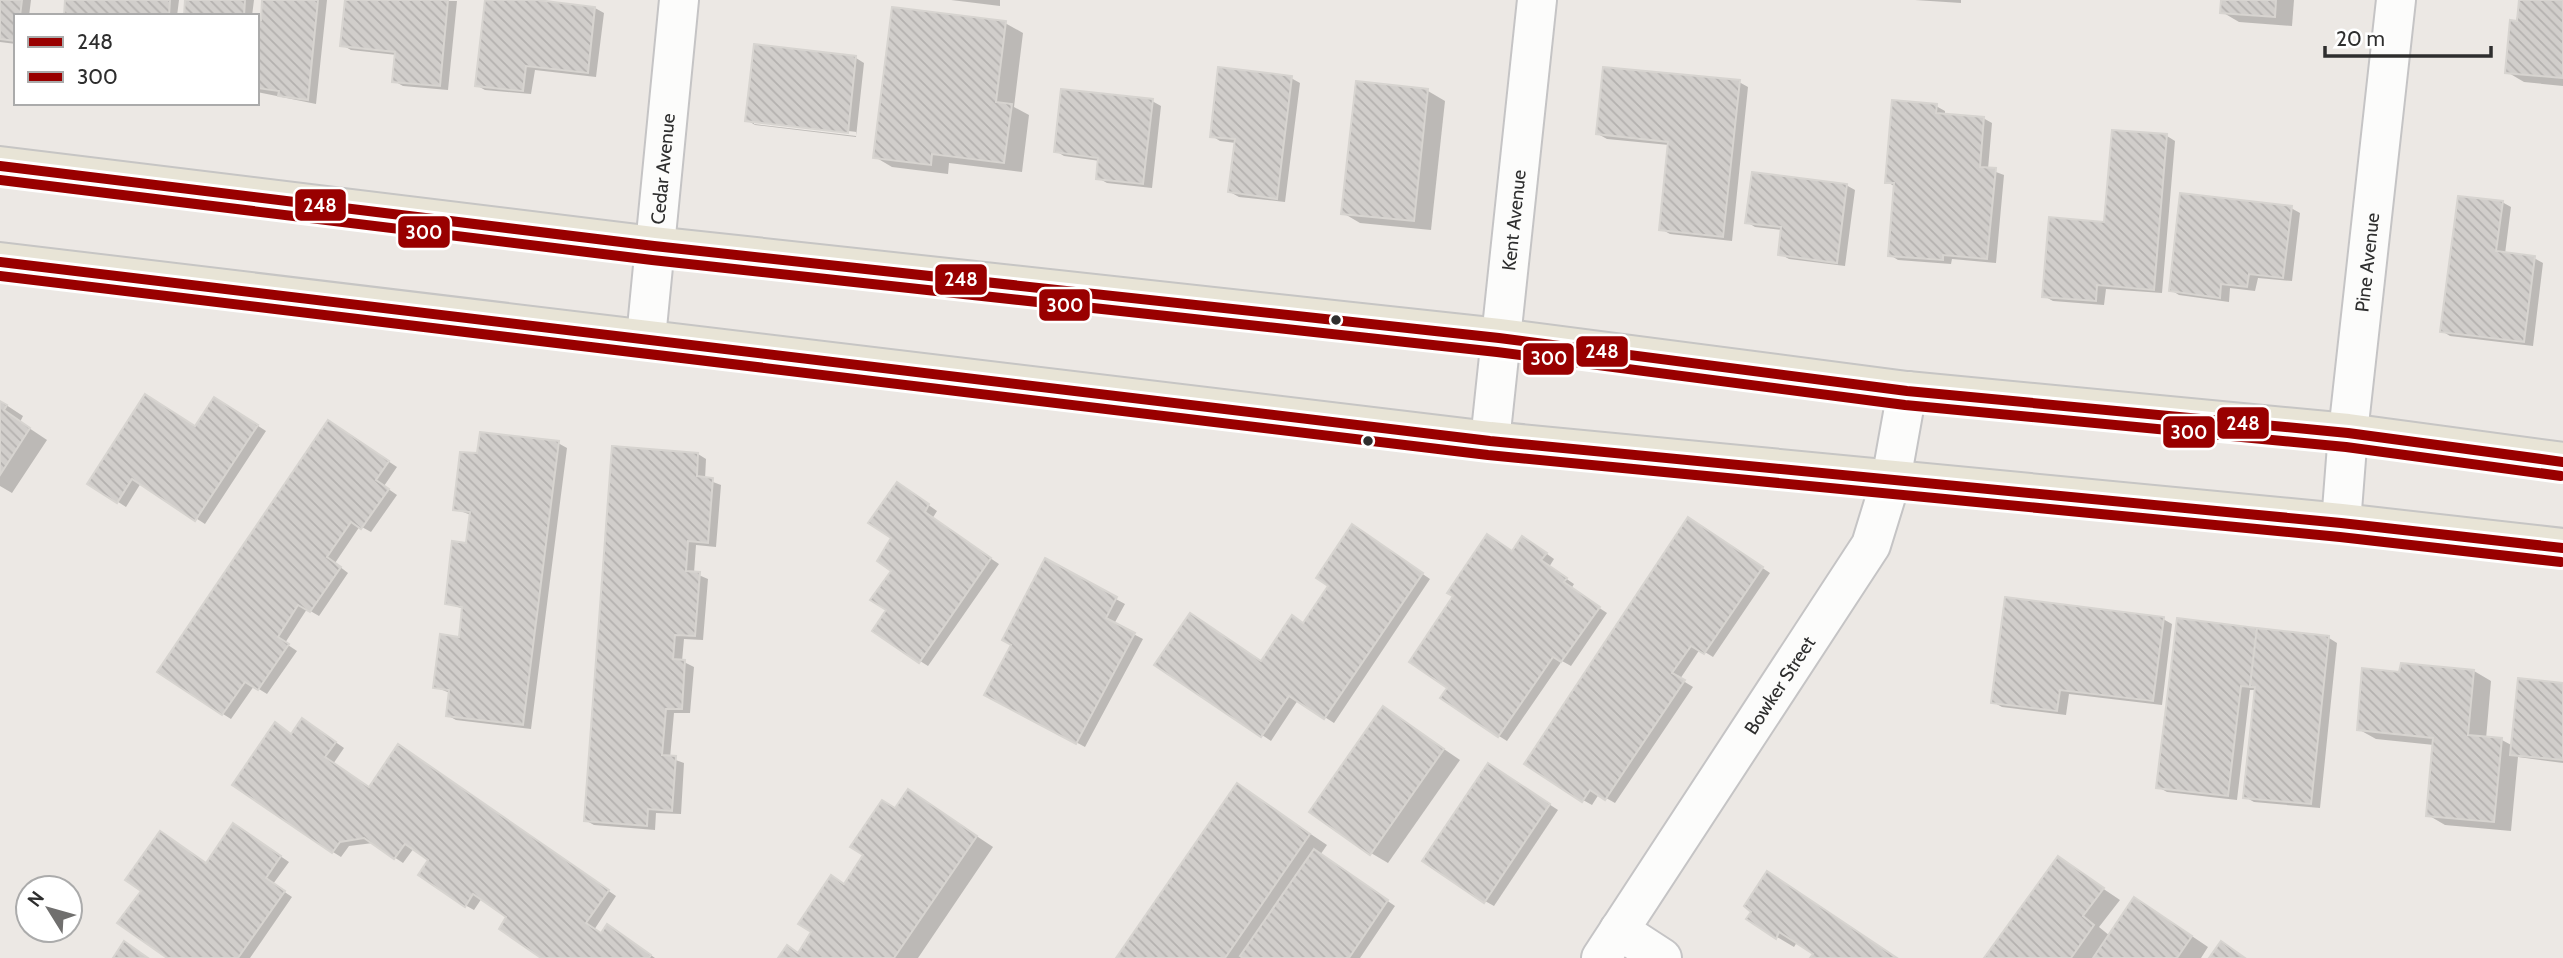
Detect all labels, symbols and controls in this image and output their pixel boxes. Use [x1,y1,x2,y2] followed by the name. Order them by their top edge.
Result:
[14,14,259,105] legend
[2325,14,2491,58] scale bar
[2336,26,2385,51] text: 20 m
[77,29,113,54] text: 248
[77,64,118,89] text: 300
[646,112,679,225] street label: Cedar Avenue
[1497,168,1530,272] street label: Kent Avenue
[294,188,347,222] line badge: 248
[303,194,337,217] text: 248
[2350,211,2384,313] street label: Pine Avenue
[397,215,451,249] line badge: 300
[405,221,443,244] text: 300
[934,263,988,296] line badge: 248
[944,268,978,291] text: 248
[1038,288,1091,322] line badge: 300
[1046,294,1084,317] text: 300
[1329,313,1343,327] unlabelled marker
[1575,335,1629,368] line badge: 248
[1585,340,1619,363] text: 248
[1522,342,1575,376] line badge: 300
[1530,347,1568,370] text: 300
[2216,406,2270,440] line badge: 248
[2226,412,2260,435] text: 248
[2162,415,2216,449] line badge: 300
[2170,421,2208,444] text: 300
[1361,434,1375,448] unlabelled marker
[1739,631,1820,739] street label: Bowker Street
[14,874,84,944] north arrow
[23,887,49,911] text: N

